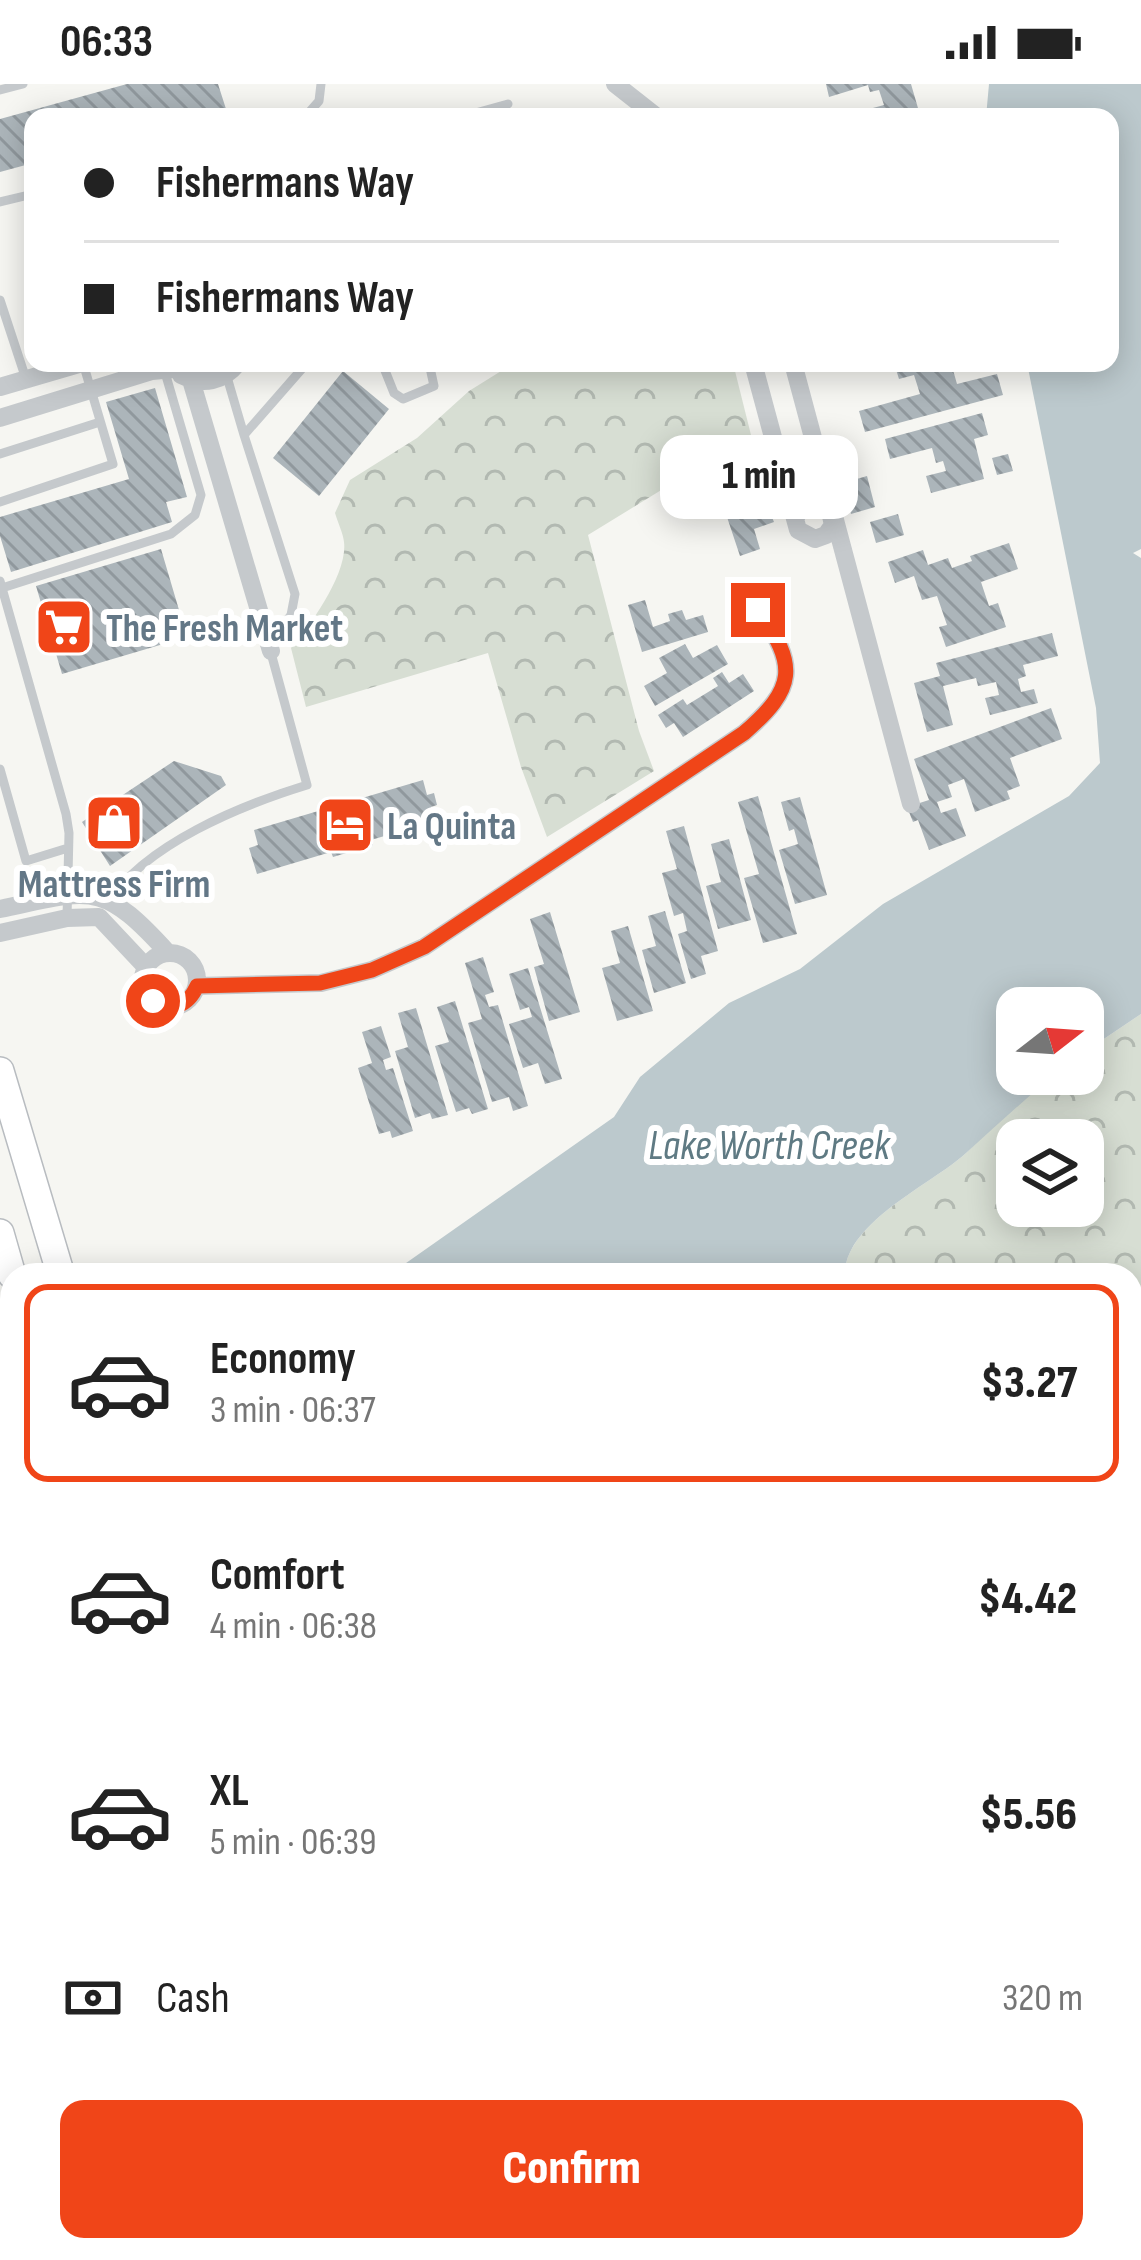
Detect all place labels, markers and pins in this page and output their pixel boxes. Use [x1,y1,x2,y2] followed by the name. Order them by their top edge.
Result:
[33,596,95,658] supermarket icon: The Fresh Market
[106,606,343,653] place label: The Fresh Market
[83,792,145,854] shop icon: Mattress Firm
[314,794,376,856] hotel icon: La Quinta
[387,804,516,851] place label: La Quinta
[18,862,210,909] place label: Mattress Firm

